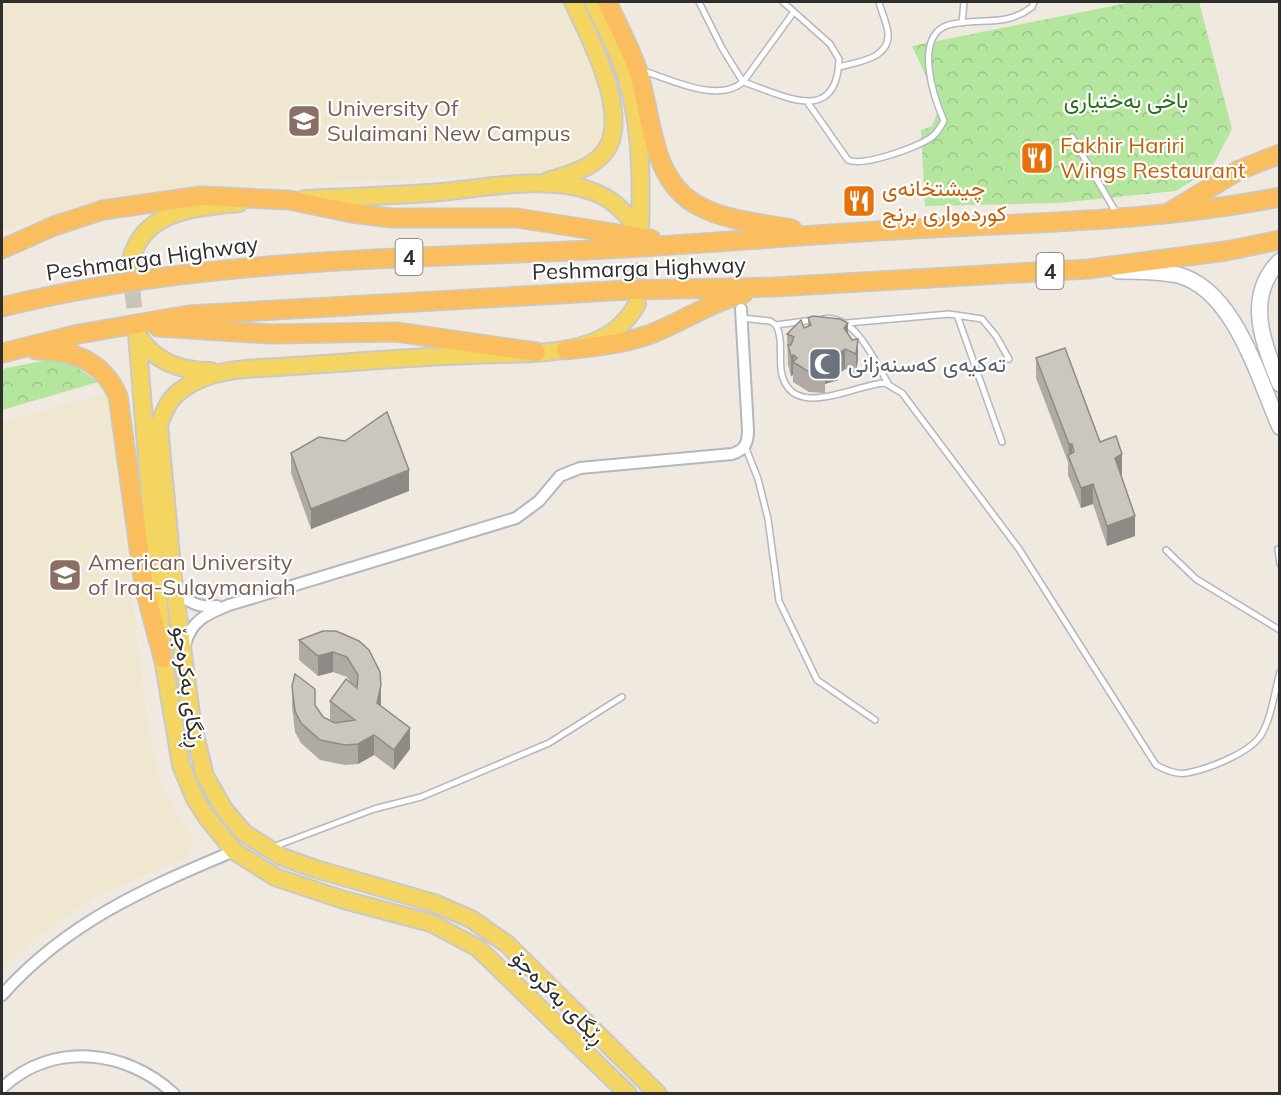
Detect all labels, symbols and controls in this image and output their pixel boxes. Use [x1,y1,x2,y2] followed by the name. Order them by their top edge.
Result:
[1064,86,1188,114] park label: باخی بەختیاری
[327,94,571,147] place label: University Of Sulaimani New Campus
[286,103,322,139] school or university icon: University Of Sulaimani New Campus
[1060,131,1246,184] place label: Fakhir Hariri Wings Restaurant
[1019,140,1055,176] restaurant icon: Fakhir Hariri Wings Restaurant
[882,174,1007,228] place label: چيشتخانەی کوردەواری برنج
[841,183,877,219] restaurant icon: چيشتخانەی کوردەواری برنج
[44,229,260,287] street label: Peshmarga Highway
[396,239,422,275] road number: 4
[532,250,747,286] street label: Peshmarga Highway
[1036,253,1064,289] road number: 4
[807,346,843,382] mosque icon: تەکیەی کەسنەزانی
[848,350,1006,378] place label: تەکیەی کەسنەزانی
[88,548,296,601] place label: American University of Iraq-Sulaymaniah
[47,557,83,593] school or university icon: American University of Iraq-Sulaymaniah
[163,625,211,750] street label: ڕێگای بەکرەجۆ
[503,944,612,1053] street label: ڕێگای بەکرەجۆ

